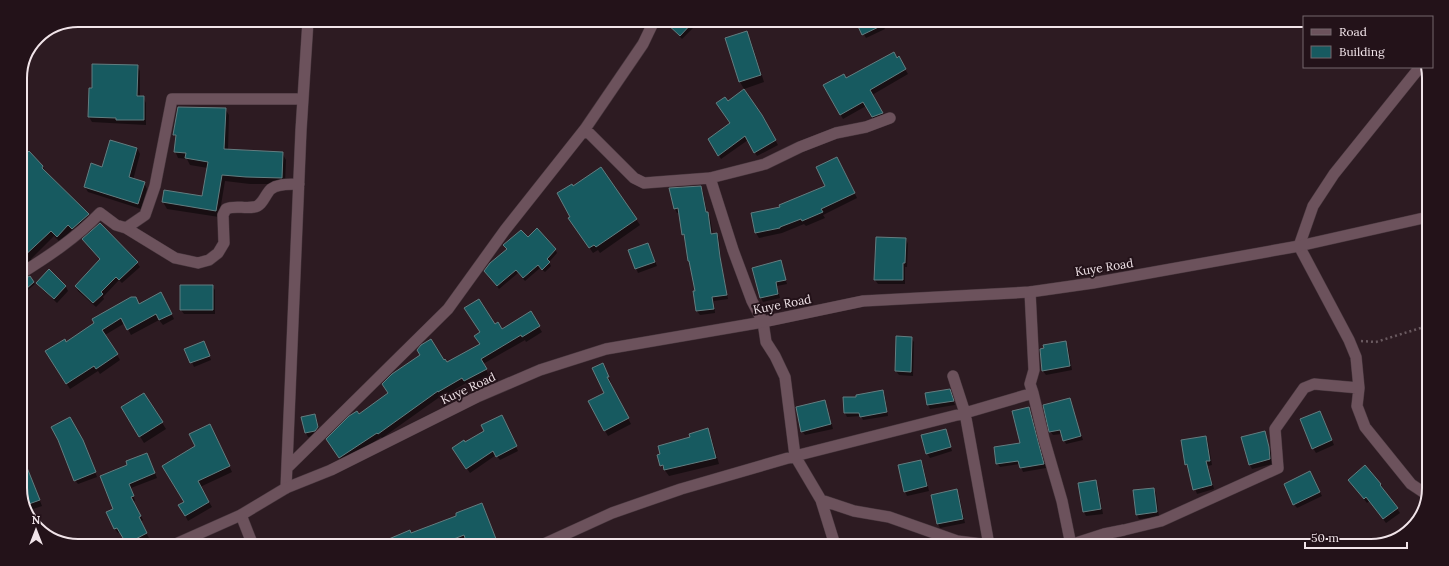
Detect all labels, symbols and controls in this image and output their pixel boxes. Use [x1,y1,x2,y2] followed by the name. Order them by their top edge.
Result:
[1303,16,1433,68] legend
[1339,24,1367,39] text: Road
[1339,44,1385,59] text: Building
[1074,255,1134,279] street label: Kuye Road
[752,291,812,317] street label: Kuye Road
[438,369,498,407] street label: Kuye Road
[16,510,56,550] north arrow
[32,513,41,527] text: N
[1305,524,1407,550] scale bar
[1311,530,1339,545] text: 50 m

